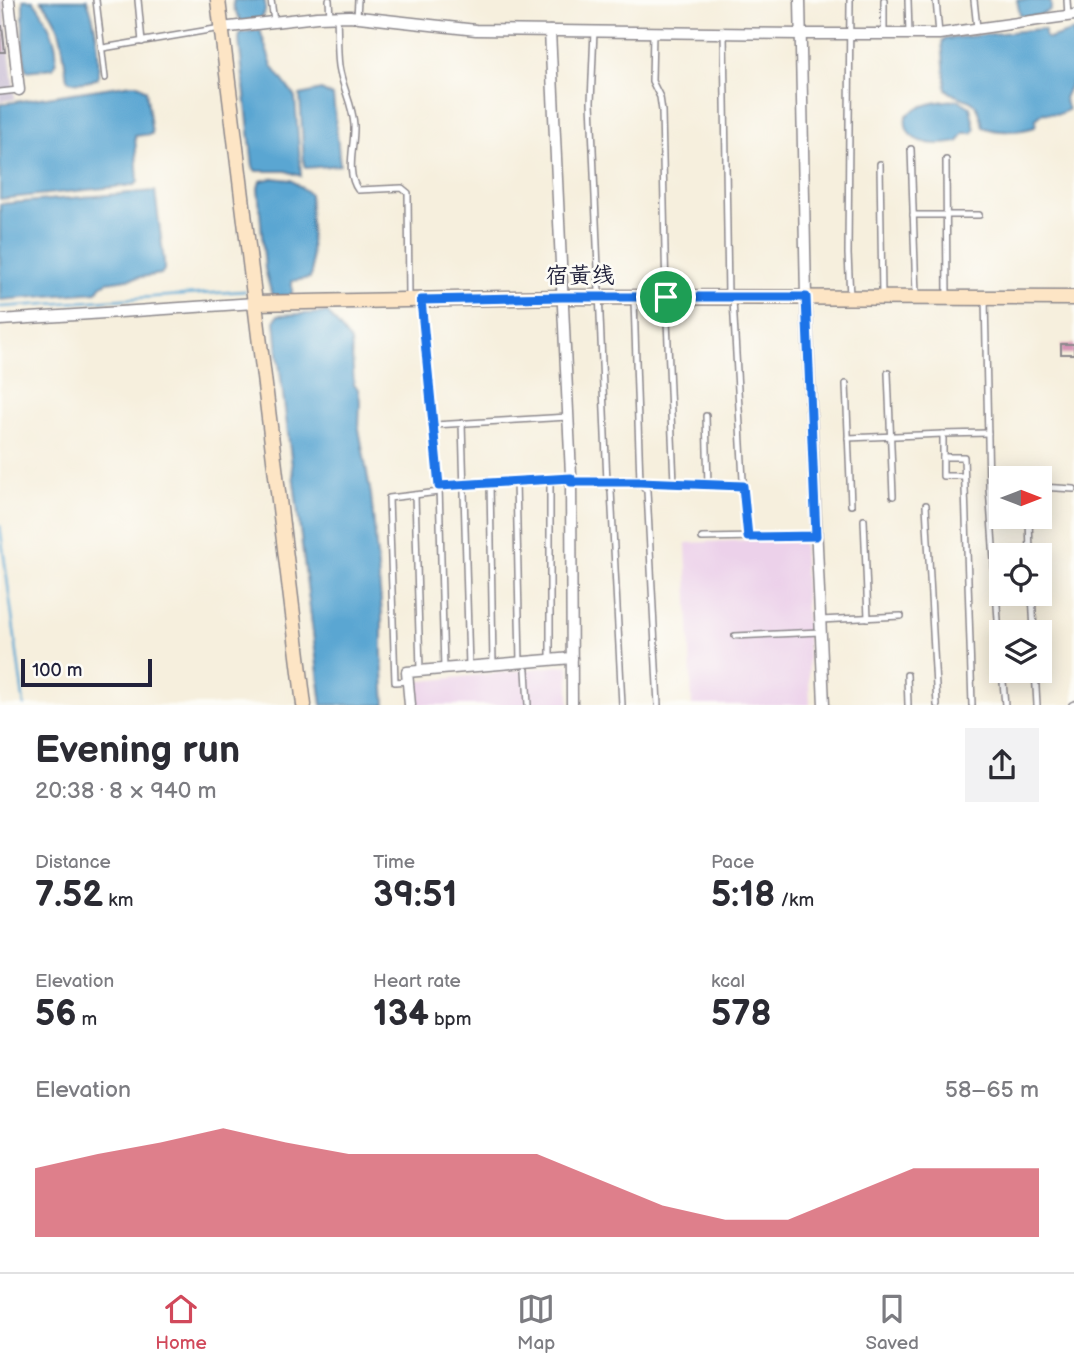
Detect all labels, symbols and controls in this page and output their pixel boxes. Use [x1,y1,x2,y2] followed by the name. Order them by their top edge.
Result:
[546,262,615,290] street label: 宿黄线
[636,267,696,327] pin
[647,278,685,316] icon: arrive
[989,466,1052,528] north arrow
[989,466,1052,683] map controls
[989,543,1052,606] button: locate
[989,620,1052,683] button: layers
[21,656,152,688] scale bar
[32,659,83,682] text: 100 m
[35,728,240,773] text: Evening run
[965,728,1039,802] button: share
[35,777,216,805] text: 20:38 · 8 × 940 m
[35,851,111,874] text: Distance
[373,851,415,874] text: Time
[711,851,754,874] text: Pace
[35,874,103,917] text: 7.52
[373,874,457,917] text: 39:51
[711,874,775,917] text: 5:18
[103,889,133,912] text: km
[775,889,814,912] text: /km
[35,970,114,993] text: Elevation
[373,970,461,993] text: Heart rate
[711,970,745,993] text: kcal
[35,993,76,1036] text: 56
[373,993,429,1036] text: 134
[711,993,772,1036] text: 578
[76,1008,97,1031] text: m
[429,1008,471,1031] text: bpm
[35,1076,131,1104] text: Elevation
[945,1076,1039,1104] text: 58–65 m
[155,1290,207,1355] tab: Home
[517,1290,555,1355] tab: Map
[866,1290,919,1355] tab: Saved

